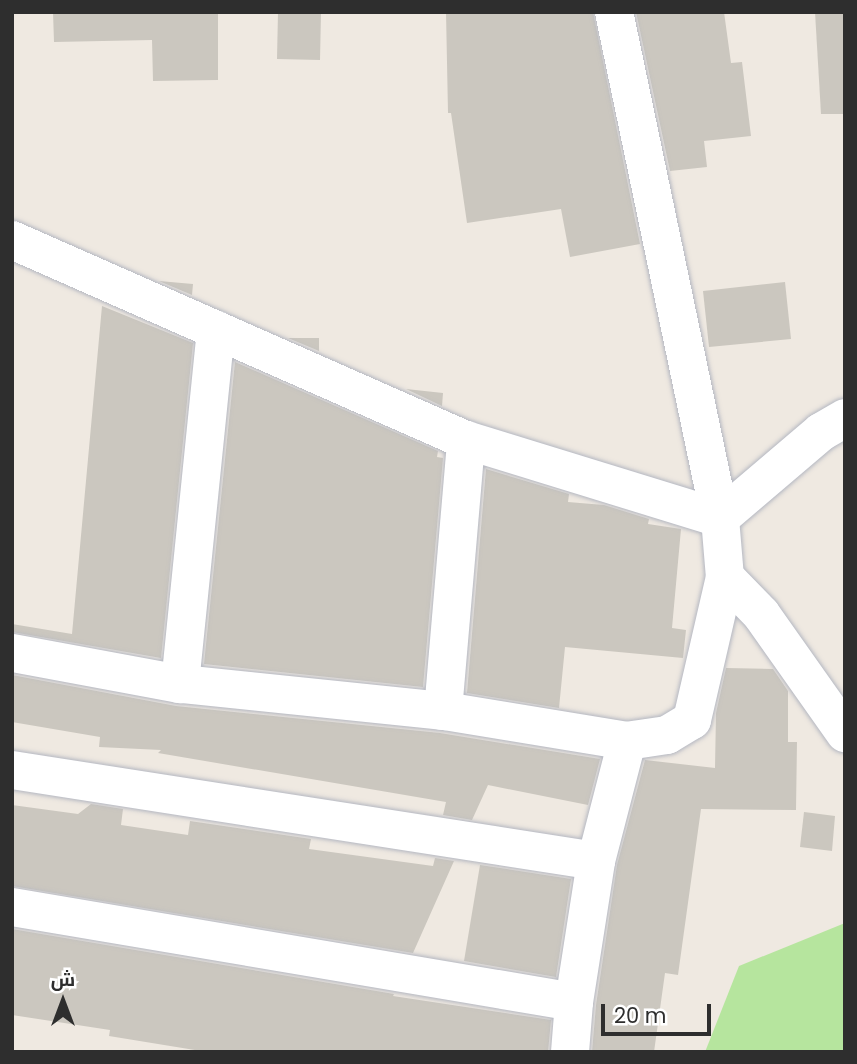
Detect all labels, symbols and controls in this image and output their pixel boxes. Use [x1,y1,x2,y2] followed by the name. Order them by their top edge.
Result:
[28,966,98,1036] north arrow
[51,966,75,993] text: ش
[605,990,715,1034] scale bar
[614,1001,667,1030] text: 20 m

